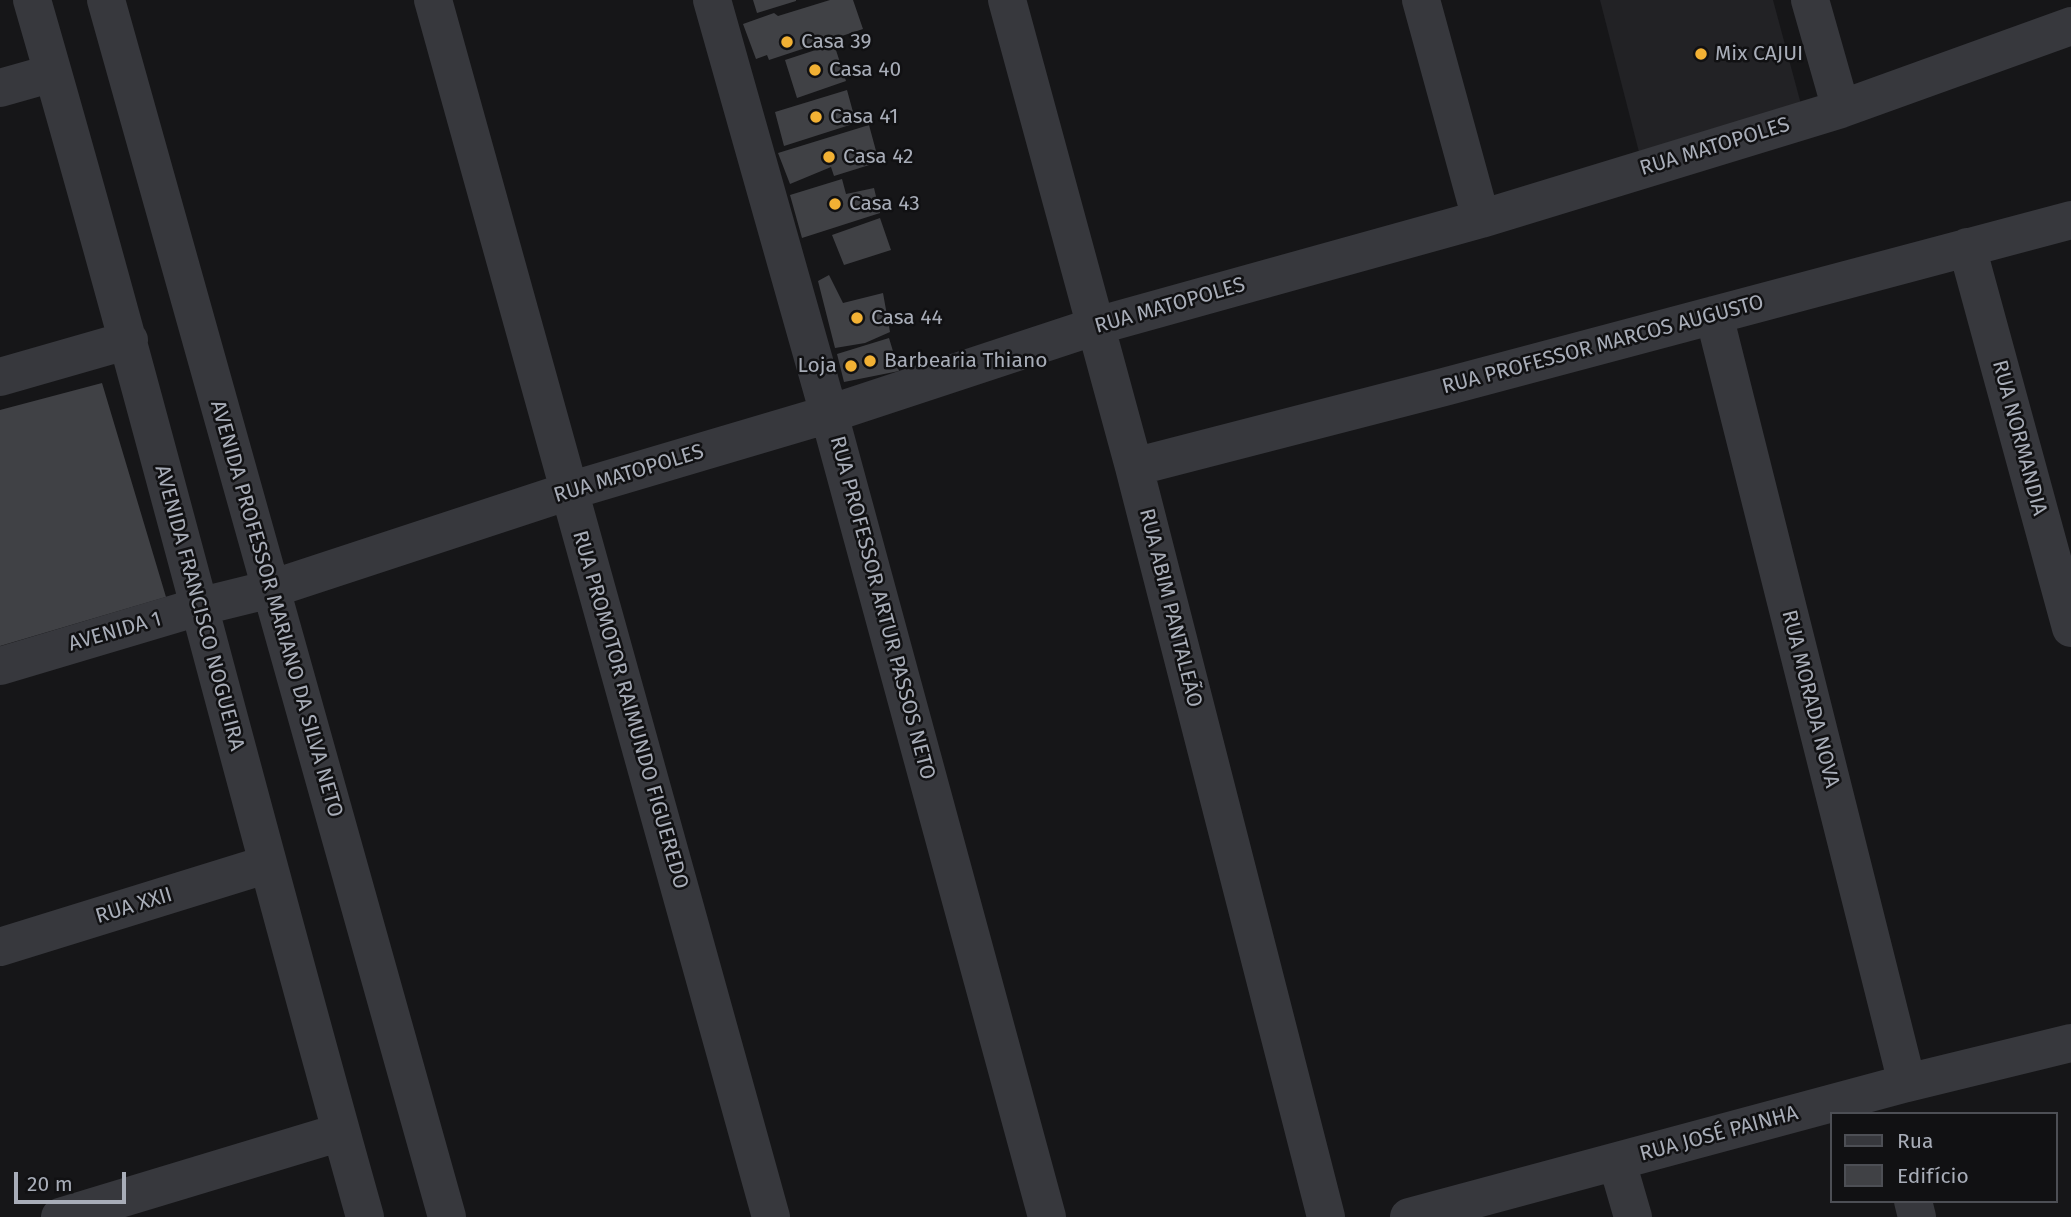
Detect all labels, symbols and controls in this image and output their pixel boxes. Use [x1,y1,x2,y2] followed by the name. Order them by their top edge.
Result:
[801,29,872,55] place label: Casa 39
[779,34,795,50] marker: Casa 39
[1715,41,1803,67] place label: Mix CAJUI
[1693,46,1709,62] marker: Mix CAJUI
[829,57,901,83] place label: Casa 40
[807,62,823,78] marker: Casa 40
[830,104,898,130] place label: Casa 41
[808,109,824,125] marker: Casa 41
[1637,112,1793,182] street label: RUA MATOPOLES
[843,144,913,170] place label: Casa 42
[821,149,837,165] marker: Casa 42
[849,191,920,217] place label: Casa 43
[827,196,843,212] marker: Casa 43
[1092,272,1248,340] street label: RUA MATOPOLES
[1439,290,1767,400] street label: RUA PROFESSOR MARCOS AUGUSTO
[871,305,943,331] place label: Casa 44
[849,310,865,326] marker: Casa 44
[884,348,1048,374] place label: Barbearia Thiano
[797,353,837,379] place label: Loja
[862,353,878,369] marker: Barbearia Thiano
[843,358,859,374] marker: Loja
[1986,358,2052,518] street label: RUA NORMANDIA
[204,398,348,820] street label: AVENIDA PROFESSOR MARIANO DA SILVA NETO
[824,433,940,783] street label: RUA PROFESSOR ARTUR PASSOS NETO
[551,439,707,509] street label: RUA MATOPOLES
[149,462,249,754] street label: AVENIDA FRANCISCO NOGUEIRA
[1133,506,1207,710] street label: RUA ABIM PANTALEÃO
[567,528,693,892] street label: RUA PROMOTOR RAIMUNDO FIGUEREDO
[66,607,164,657] street label: AVENIDA 1
[1776,607,1844,791] street label: RUA MORADA NOVA
[93,882,175,930] street label: RUA XXII
[1637,1101,1801,1167] street label: RUA JOSÉ PAINHA
[1829,1112,2057,1203] legend
[1897,1128,1933,1154] text: Rua
[18,1158,130,1202] scale bar
[1897,1163,1969,1189] text: Edifício
[27,1171,73,1197] text: 20 m

